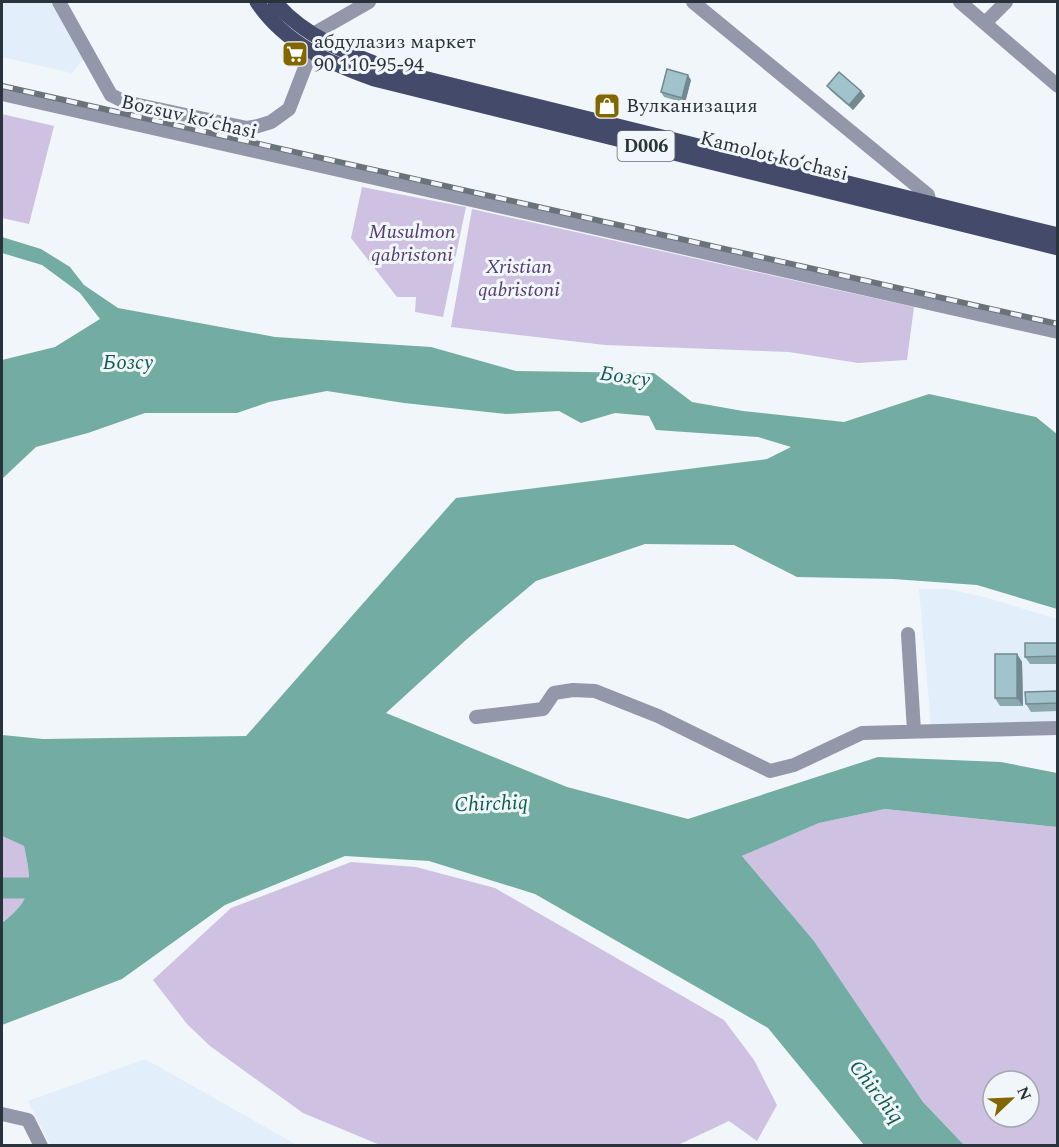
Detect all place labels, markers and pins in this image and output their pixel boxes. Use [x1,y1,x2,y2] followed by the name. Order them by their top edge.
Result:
[314,27,476,80] place label: абдулазиз маркет 90 110-95-94
[280,39,310,69] supermarket icon: абдулазиз маркет 90 110-95-94
[592,91,622,121] shop icon: Вулканизация
[626,91,758,121] place label: Вулканизация

